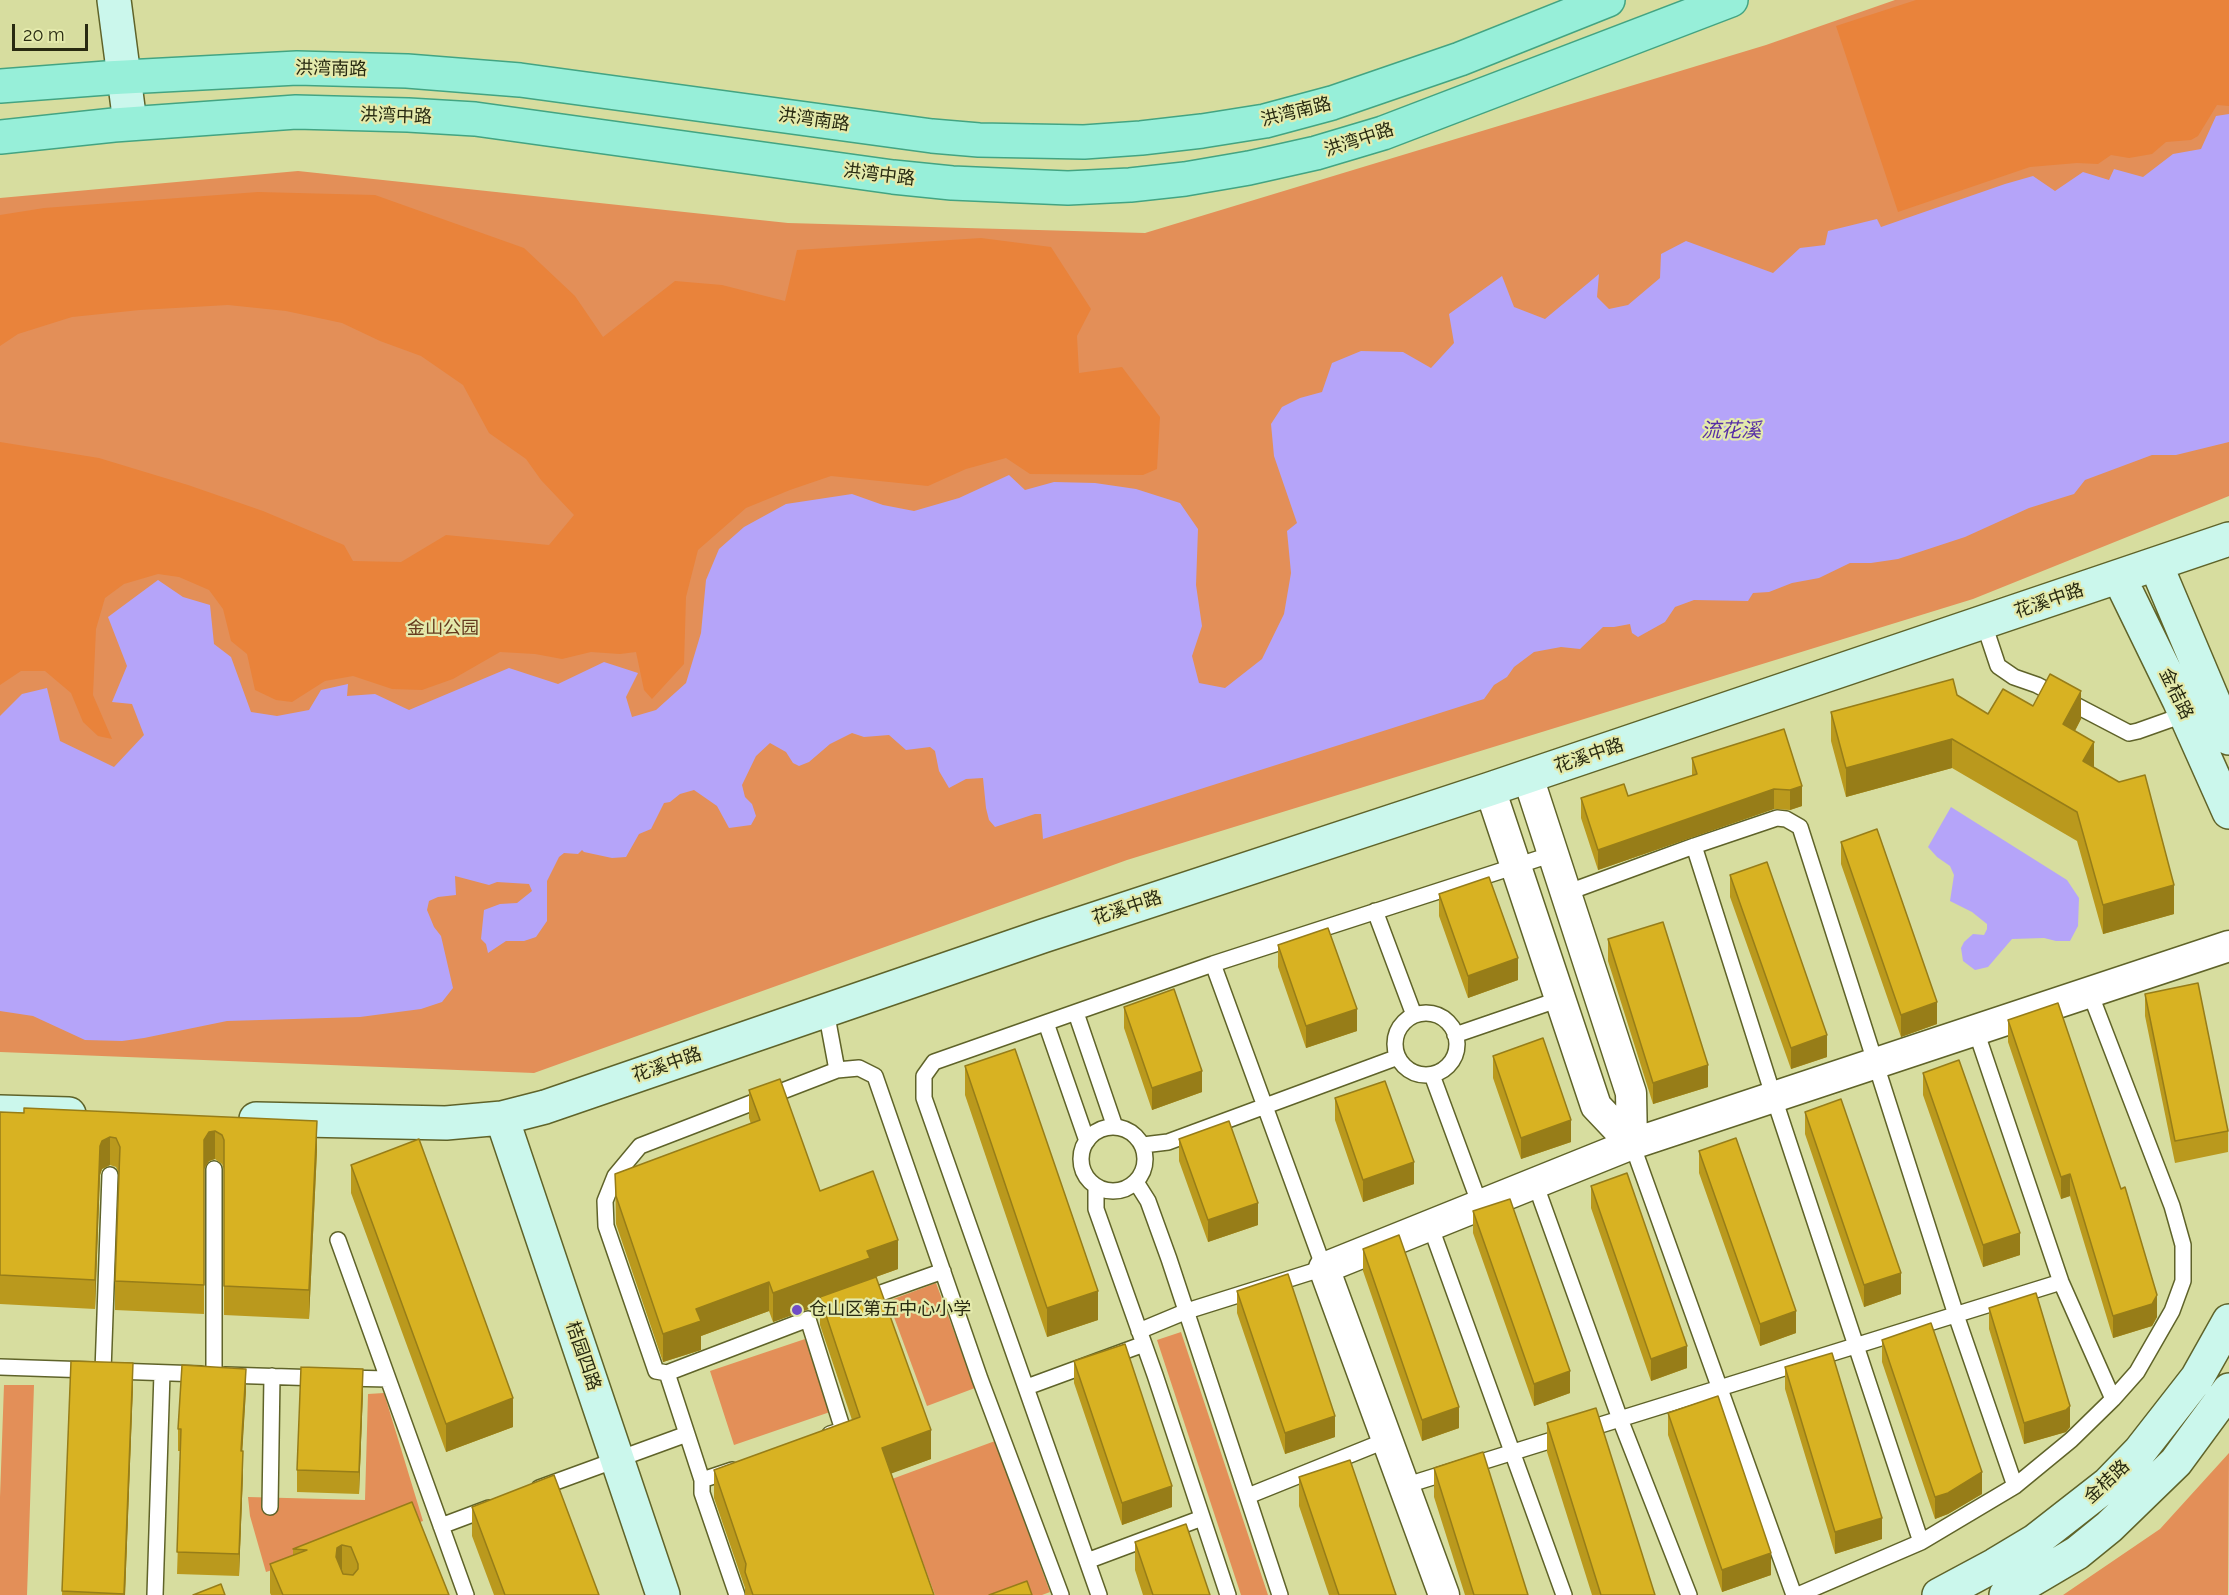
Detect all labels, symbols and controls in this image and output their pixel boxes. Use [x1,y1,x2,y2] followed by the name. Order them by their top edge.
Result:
[15,12,92,50] scale bar
[23,24,65,45] text: 20 m
[295,58,367,80] street label: 洪湾南路
[1258,93,1334,131] street label: 洪湾南路
[360,104,432,128] street label: 洪湾中路
[777,104,851,136] street label: 洪湾南路
[1321,119,1397,161] street label: 洪湾中路
[842,160,916,190] street label: 洪湾中路
[1701,419,1761,443] water label: 流花溪
[2011,579,2087,623] street label: 花溪中路
[407,618,479,640] park label: 金山公园
[2154,665,2198,723] street label: 金桔路
[1551,734,1627,778] street label: 花溪中路
[1089,887,1165,929] street label: 花溪中路
[629,1043,705,1087] street label: 花溪中路
[809,1299,971,1321] place label: 仓山区第五中心小学
[790,1303,804,1317] marker: 仓山区第五中心小学
[561,1318,605,1394] street label: 桔园四路
[2080,1456,2134,1508] street label: 金桔路

